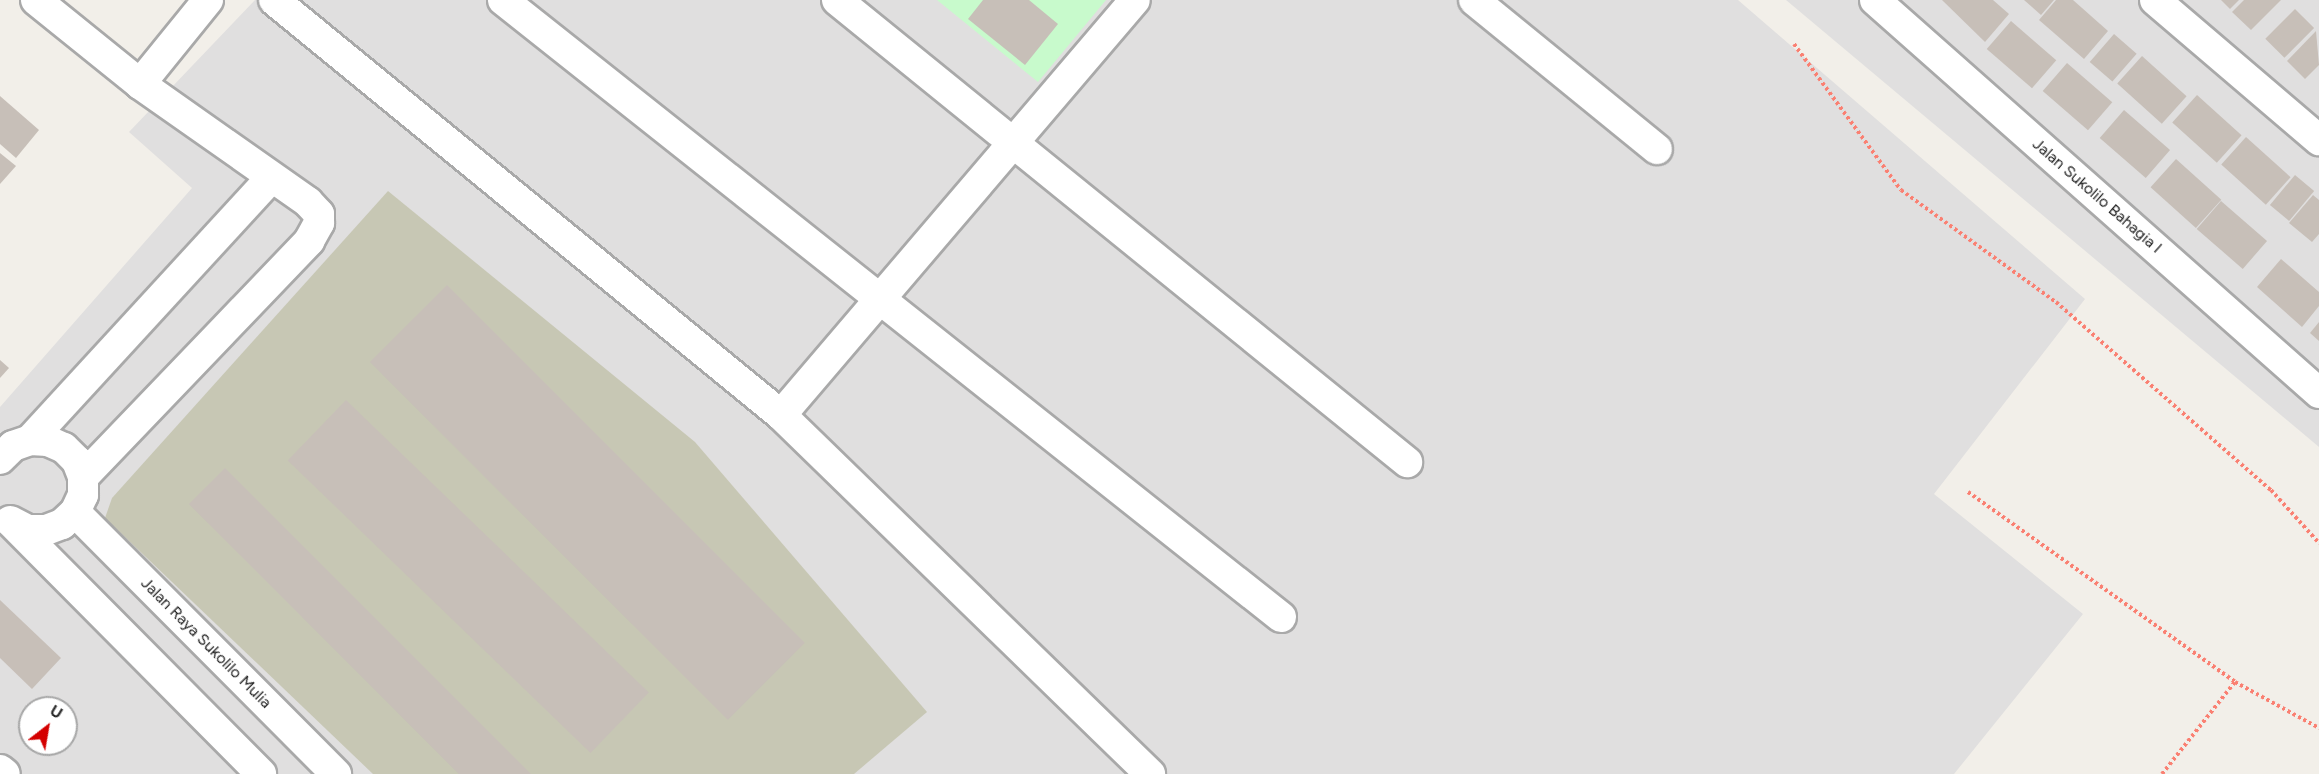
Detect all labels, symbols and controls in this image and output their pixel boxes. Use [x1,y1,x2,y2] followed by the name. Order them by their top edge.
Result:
[2028,135,2166,257] street label: Jalan Sukolilo Bahagia I
[137,574,275,712] street label: Jalan Raya Sukolilo Mulia
[18,696,78,756] north arrow
[47,701,66,723] text: U

